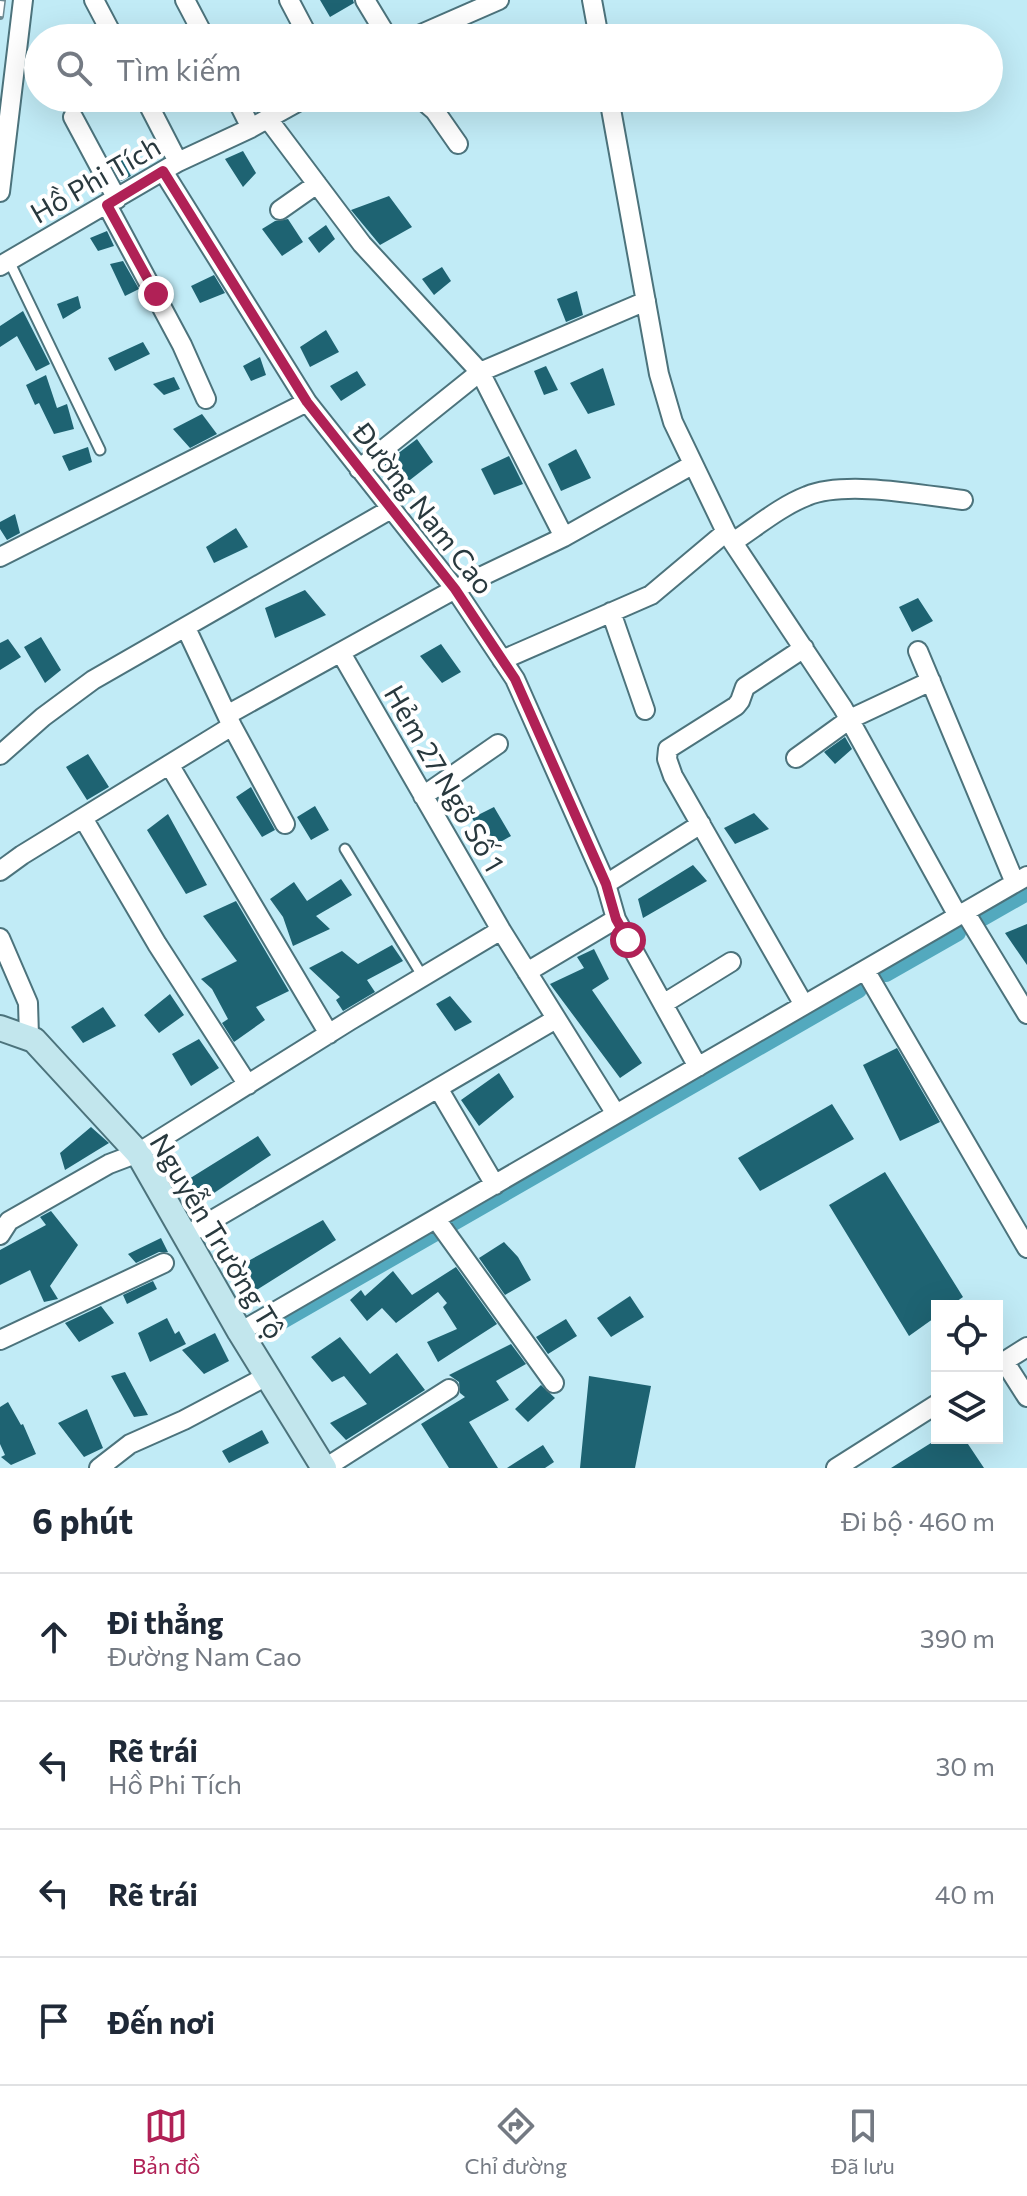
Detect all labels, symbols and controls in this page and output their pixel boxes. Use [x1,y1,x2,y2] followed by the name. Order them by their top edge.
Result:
[24,24,1003,112] search box
[52,46,96,90] icon: search
[116,50,241,87] text: Tìm kiếm
[24,128,166,230] street label: Hồ Phi Tích
[138,276,174,312] route end
[346,414,502,601] street label: Đường Nam Cao
[378,679,512,877] street label: Hẻm 27 Ngõ Số 1
[610,922,646,958] route start
[143,1127,293,1345] street label: Nguyễn Trường Tộ
[931,1300,1003,1444] map controls
[931,1300,1003,1372] button: locate
[931,1372,1003,1444] button: layers
[32,1499,133,1541] text: 6 phút
[841,1505,995,1536] text: Đi bộ · 460 m
[108,1603,224,1640] text: Đi thẳng
[32,1615,76,1659] icon: ahead
[920,1622,995,1653] text: 390 m
[108,1640,302,1671] text: Đường Nam Cao
[108,1731,198,1768] text: Rẽ trái
[32,1743,76,1787] icon: left
[936,1750,995,1781] text: 30 m
[108,1768,242,1799] text: Hồ Phi Tích
[32,1871,76,1915] icon: left
[108,1875,198,1912] text: Rẽ trái
[935,1878,995,1909] text: 40 m
[32,1999,76,2043] icon: arrive
[108,2003,215,2040] text: Đến nơi
[132,2104,200,2179] tab: Bản đồ
[464,2104,567,2179] tab: Chỉ đường
[831,2104,895,2179] tab: Đã lưu

